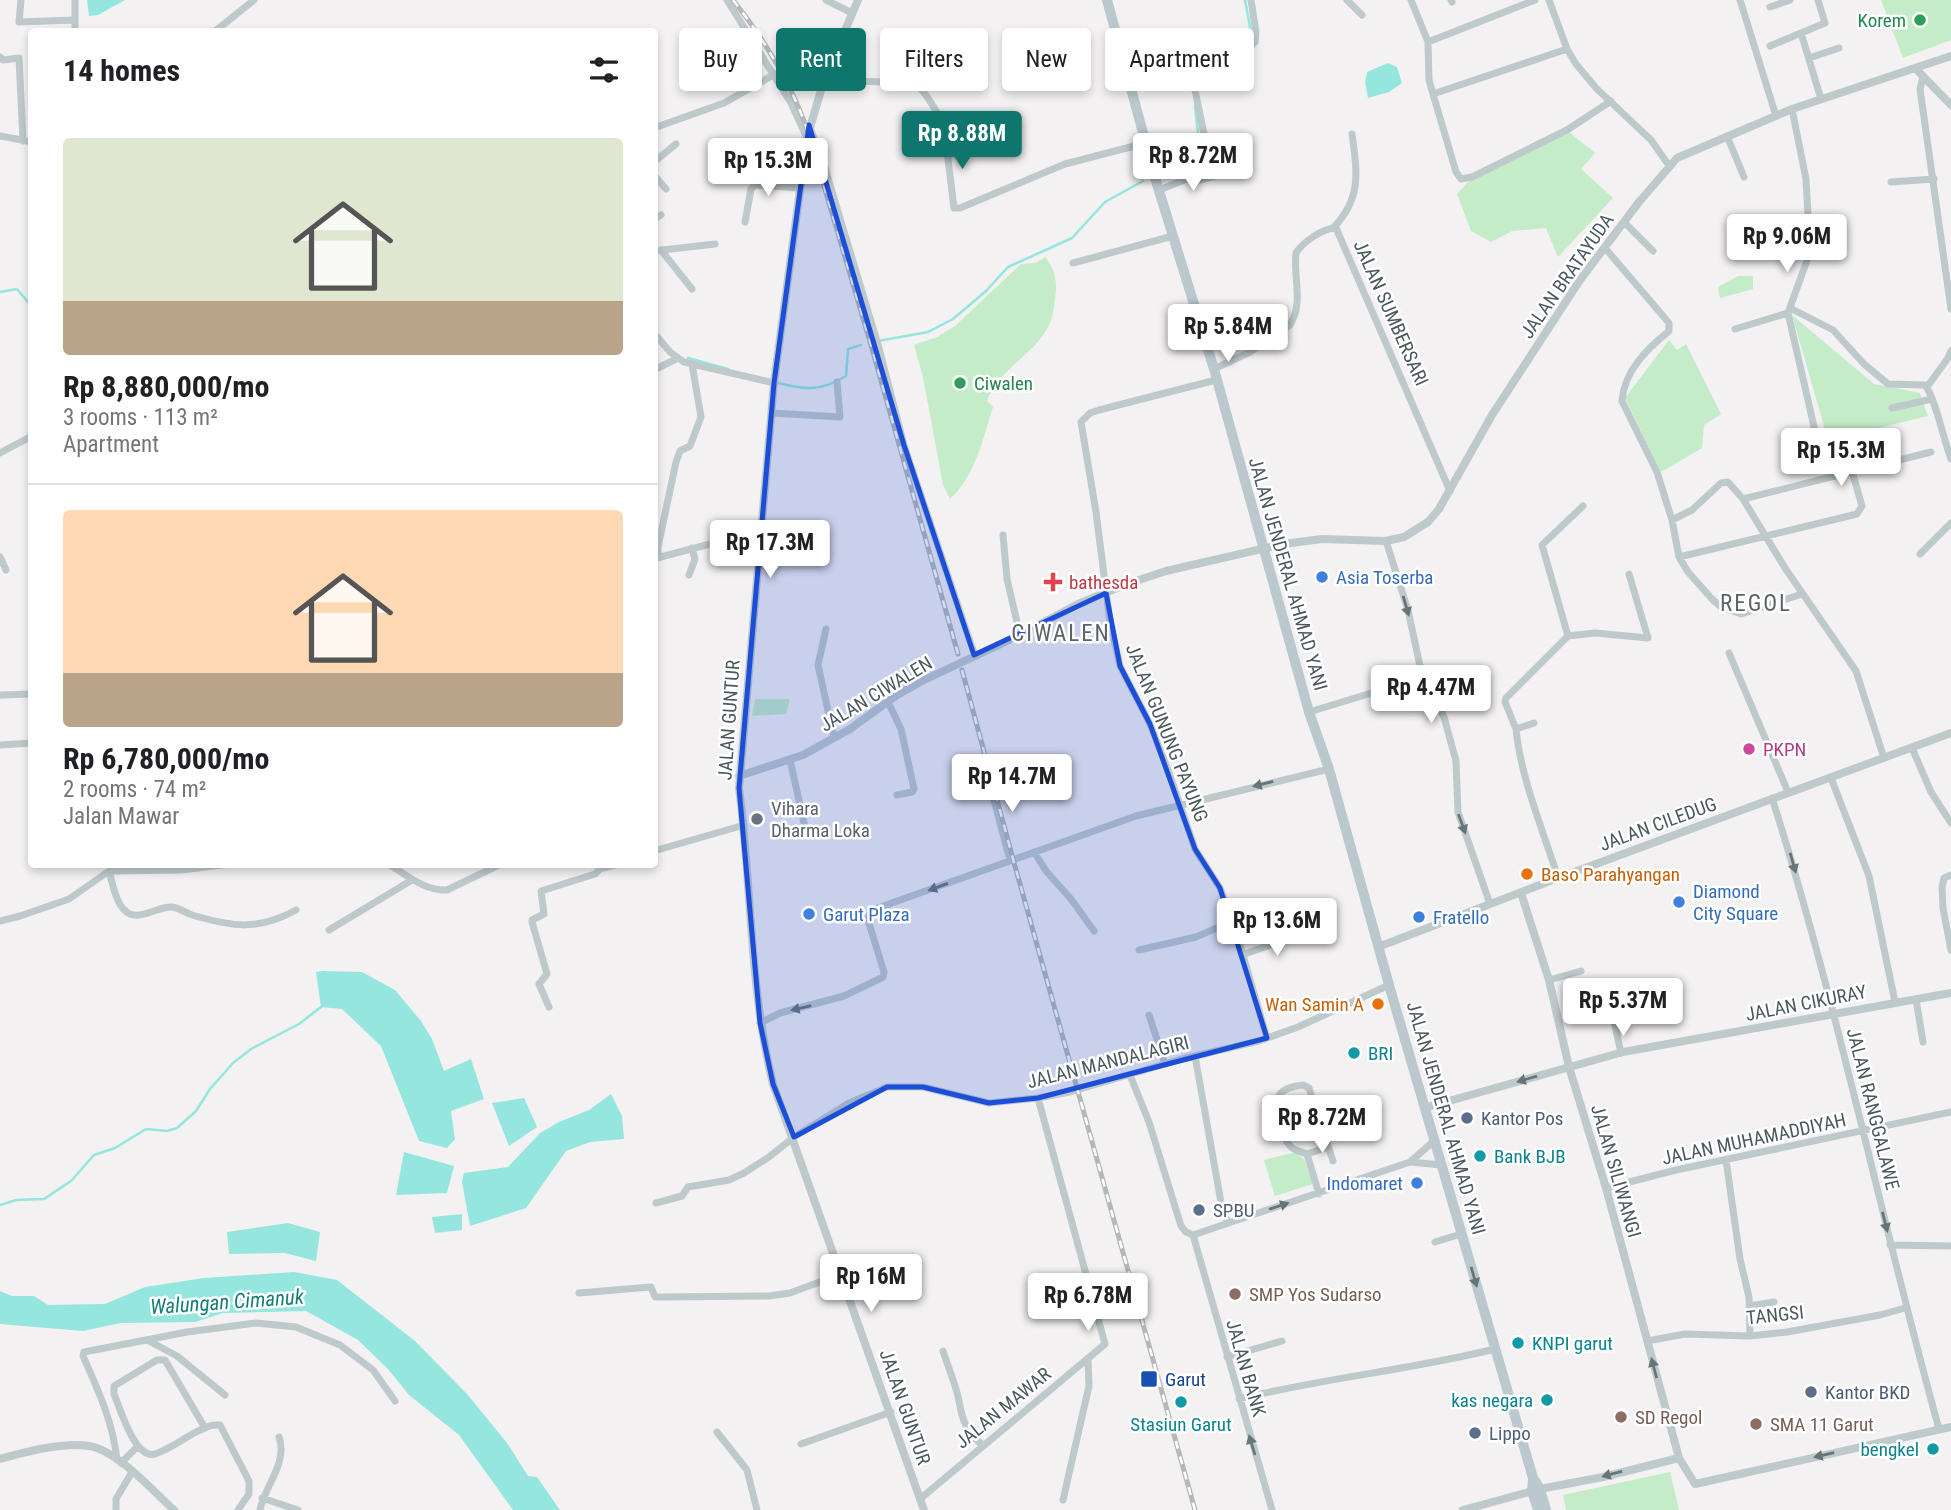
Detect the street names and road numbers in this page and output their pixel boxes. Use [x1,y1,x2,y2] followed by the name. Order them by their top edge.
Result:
[1515,209,1619,343] street label: JALAN BRATAYUDA
[1349,237,1433,389] street label: JALAN SUMBERSARI
[1244,455,1332,693] street label: JALAN JENDERAL AHMAD YANI
[1121,641,1213,825] street label: JALAN GUNUNG PAYUNG
[816,651,936,737] street label: JALAN CIWALEN
[713,659,745,781] street label: JALAN GUNTUR
[1596,792,1720,856] street label: JALAN CILEDUG
[1743,980,1869,1026] street label: JALAN CIKURAY
[1402,999,1490,1237] street label: JALAN JENDERAL AHMAD YANI
[1842,1026,1904,1192] street label: JALAN RANGGALAWE
[1025,1031,1191,1093] street label: JALAN MANDALAGIRI
[1586,1102,1646,1240] street label: JALAN SILIWANGI
[1660,1108,1848,1170] street label: JALAN MUHAMADDIYAH
[1745,1301,1805,1329] street label: TANGSI
[1221,1317,1271,1420] street label: JALAN BANK
[875,1346,935,1468] street label: JALAN GUNTUR
[951,1362,1055,1454] street label: JALAN MAWAR

